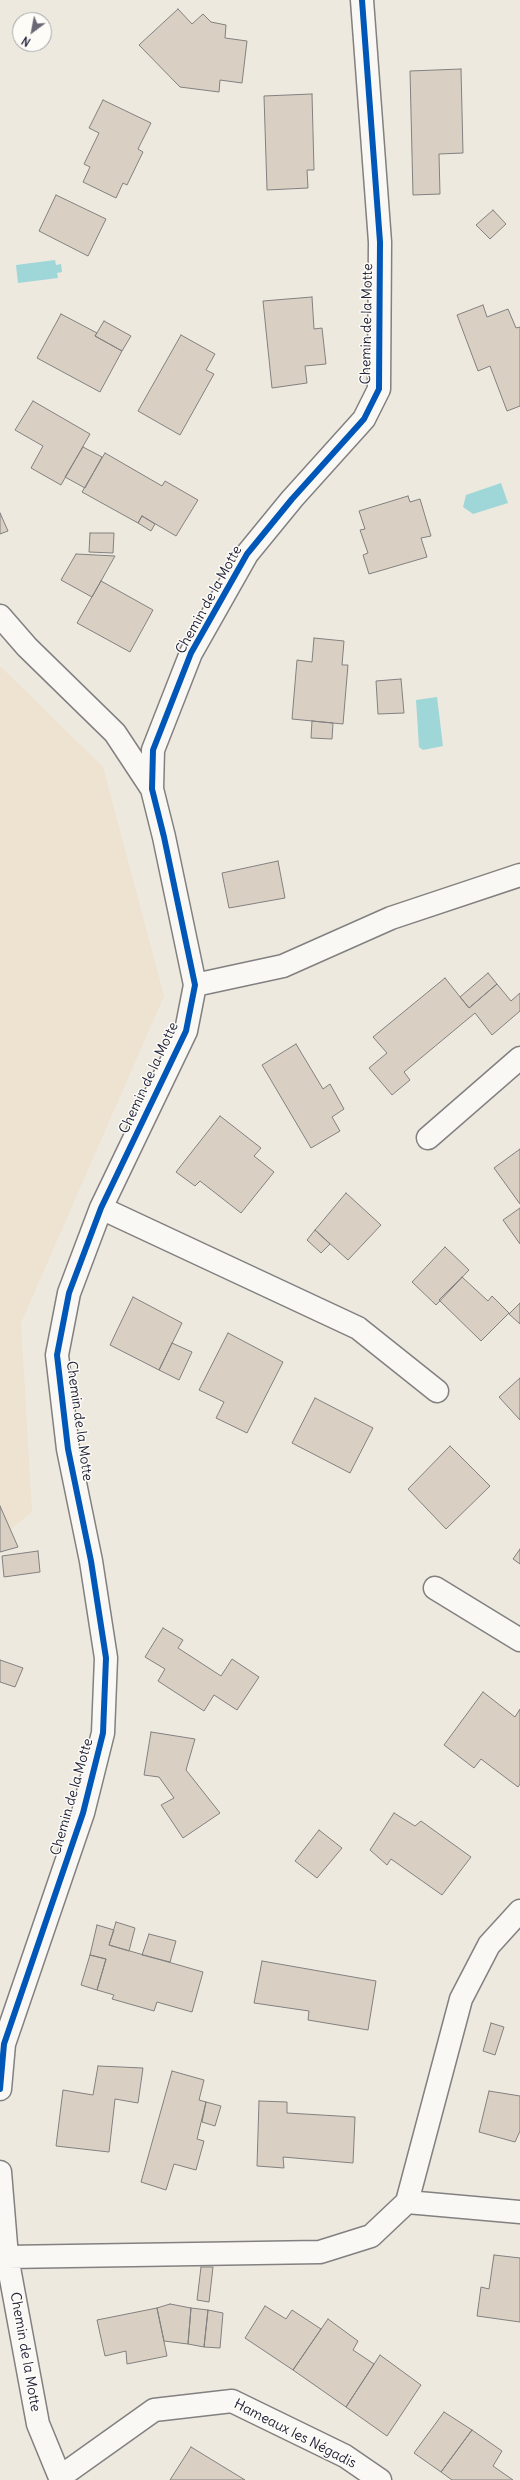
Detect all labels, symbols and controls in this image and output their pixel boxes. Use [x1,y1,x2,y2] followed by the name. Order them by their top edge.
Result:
[12,12,52,52] north arrow
[19,33,33,49] text: N
[358,263,376,385] street label: Chemin de la Motte
[172,543,246,657] street label: Chemin de la Motte
[116,1020,182,1136] street label: Chemin de la Motte
[62,1360,96,1482] street label: Chemin de la Motte
[47,1737,97,1857] street label: Chemin de la Motte
[6,2291,44,2413] street label: Chemin de la Motte
[231,2396,359,2472] street label: Hameaux les Négadis

